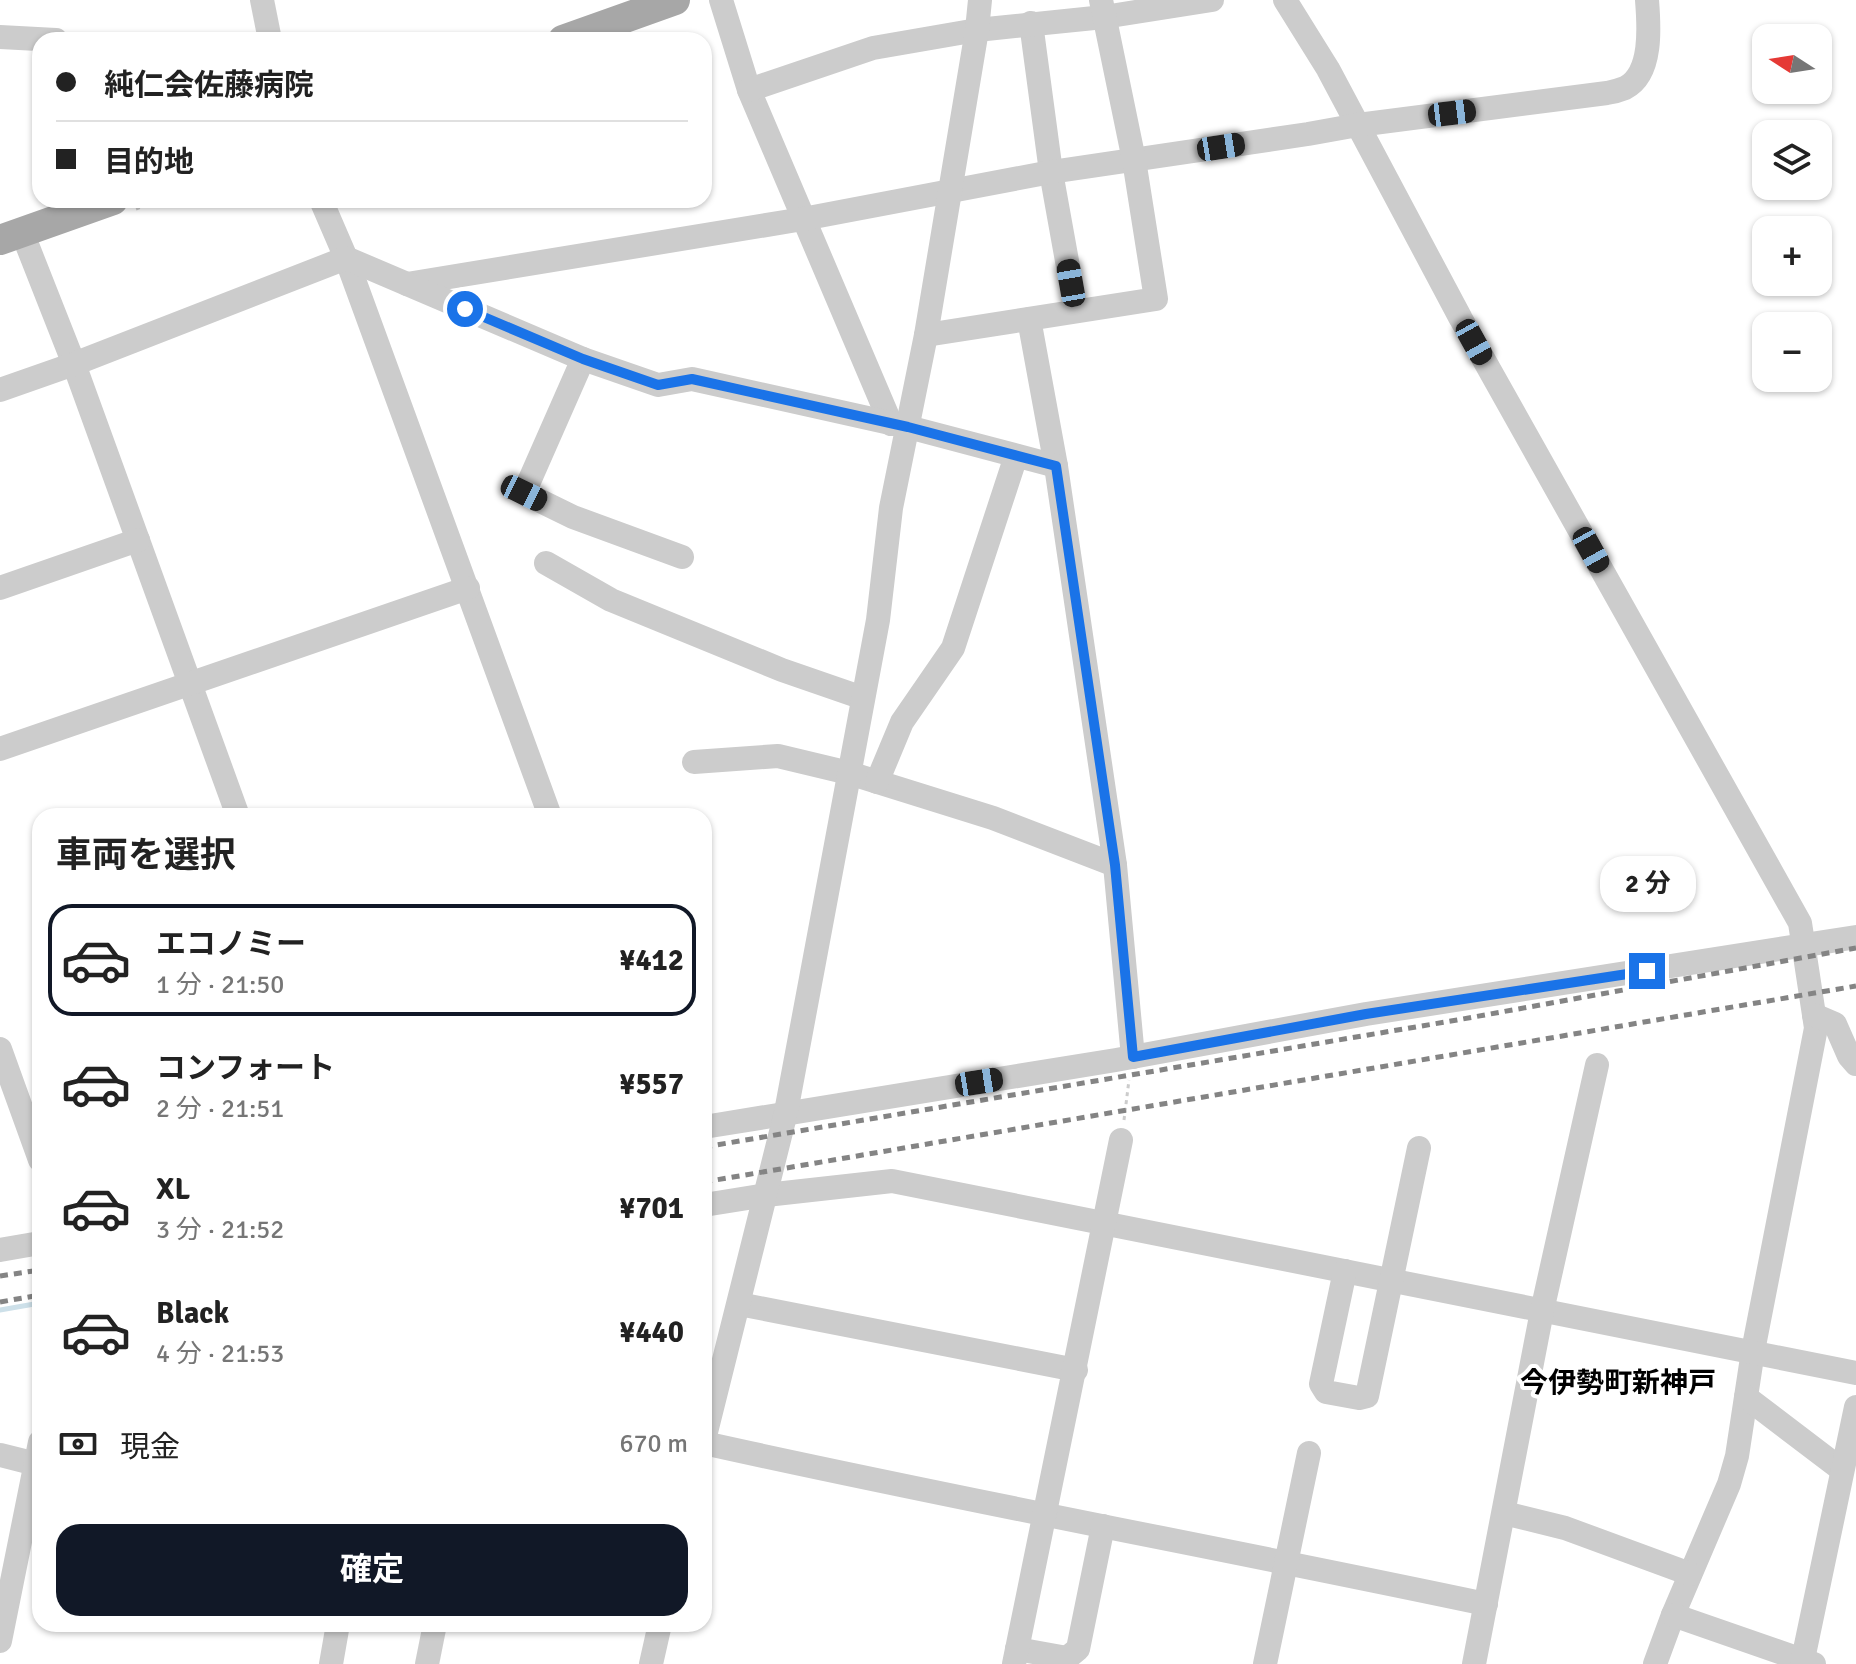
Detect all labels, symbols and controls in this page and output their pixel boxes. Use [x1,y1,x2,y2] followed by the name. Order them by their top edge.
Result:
[1752,24,1832,104] north arrow
[1752,24,1832,392] map controls
[104,67,314,104] text: 純仁会佐藤病院
[1427,98,1477,128] car
[1752,120,1832,200] button: layers
[1195,131,1247,163] car
[104,144,194,181] text: 目的地
[1752,216,1832,296] button: +
[1055,257,1087,309] car
[447,291,483,327] route start
[1752,312,1832,392] button: −
[1452,315,1496,369] car
[497,472,551,514] car
[1569,523,1613,577] car
[56,833,236,878] text: 車両を選択
[1599,855,1695,911] callout: 2 分
[1625,868,1671,900] text: 2 分
[60,924,132,996] icon: car
[156,926,306,963] text: エコノミー
[619,942,684,979] text: ¥412
[1629,953,1665,989] route end
[156,969,284,1001] text: 1 分 · 21:50
[60,1048,132,1120] icon: car
[156,1050,335,1087] text: コンフォート
[619,1066,684,1103] text: ¥557
[953,1066,1005,1098] car
[156,1093,284,1125] text: 2 分 · 21:51
[156,1171,190,1208] text: XL
[60,1172,132,1244] icon: car
[619,1190,684,1227] text: ¥701
[156,1214,284,1246] text: 3 分 · 21:52
[156,1295,229,1332] text: Black
[60,1296,132,1368] icon: car
[619,1314,684,1351] text: ¥440
[156,1338,284,1370] text: 4 分 · 21:53
[1520,1366,1716,1400] district label: 今伊勢町新神戸
[56,1422,100,1466] icon: cash
[619,1428,688,1460] text: 670 m
[120,1429,180,1466] text: 現金
[56,1524,688,1616] button: 確定

